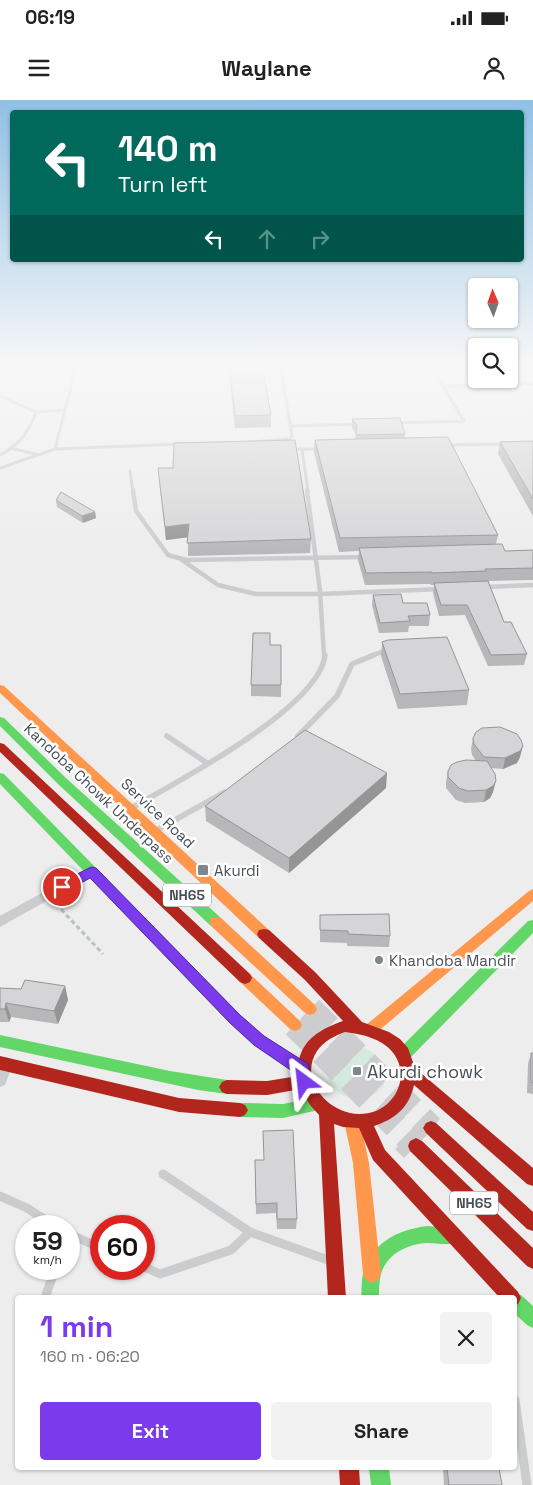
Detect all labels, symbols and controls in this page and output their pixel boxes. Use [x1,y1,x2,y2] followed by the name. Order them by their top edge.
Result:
[25,5,75,30] text: 06:19
[25,54,53,82] icon: menu
[221,54,312,82] text: Waylane
[480,54,508,82] icon: person
[118,127,218,171] text: 140 m
[35,130,100,195] icon: left
[118,170,208,198] text: Turn left
[200,225,228,253] icon: left
[253,225,281,253] icon: ahead
[306,225,334,253] icon: right
[468,278,518,328] north arrow
[468,278,518,388] map controls
[468,338,518,388] button: search
[20,719,178,867] street label: Kandoba Chowk Underpass
[117,774,199,852] street label: Service Road
[214,861,259,880] place label: Akurdi
[196,863,210,877] marker: Akurdi
[41,866,83,908] pin
[48,873,76,901] icon: arrive
[163,884,211,906] road number: NH65
[389,951,516,970] place label: Khandoba Mandir
[373,954,385,966] marker: Khandoba Mandir
[277,1055,329,1107] position arrow
[367,1060,483,1083] place label: Akurdi chowk
[351,1065,363,1077] marker: Akurdi chowk
[450,1192,498,1214] road number: NH65
[90,1215,155,1280] speed limit sign: 60
[32,1225,63,1257] text: 59
[33,1252,62,1268] text: km/h
[40,1307,113,1346] text: 1 min
[440,1312,492,1364] button: close
[40,1346,140,1367] text: 160 m · 06:20
[40,1402,261,1460] button: Exit
[271,1402,492,1460] button: Share

